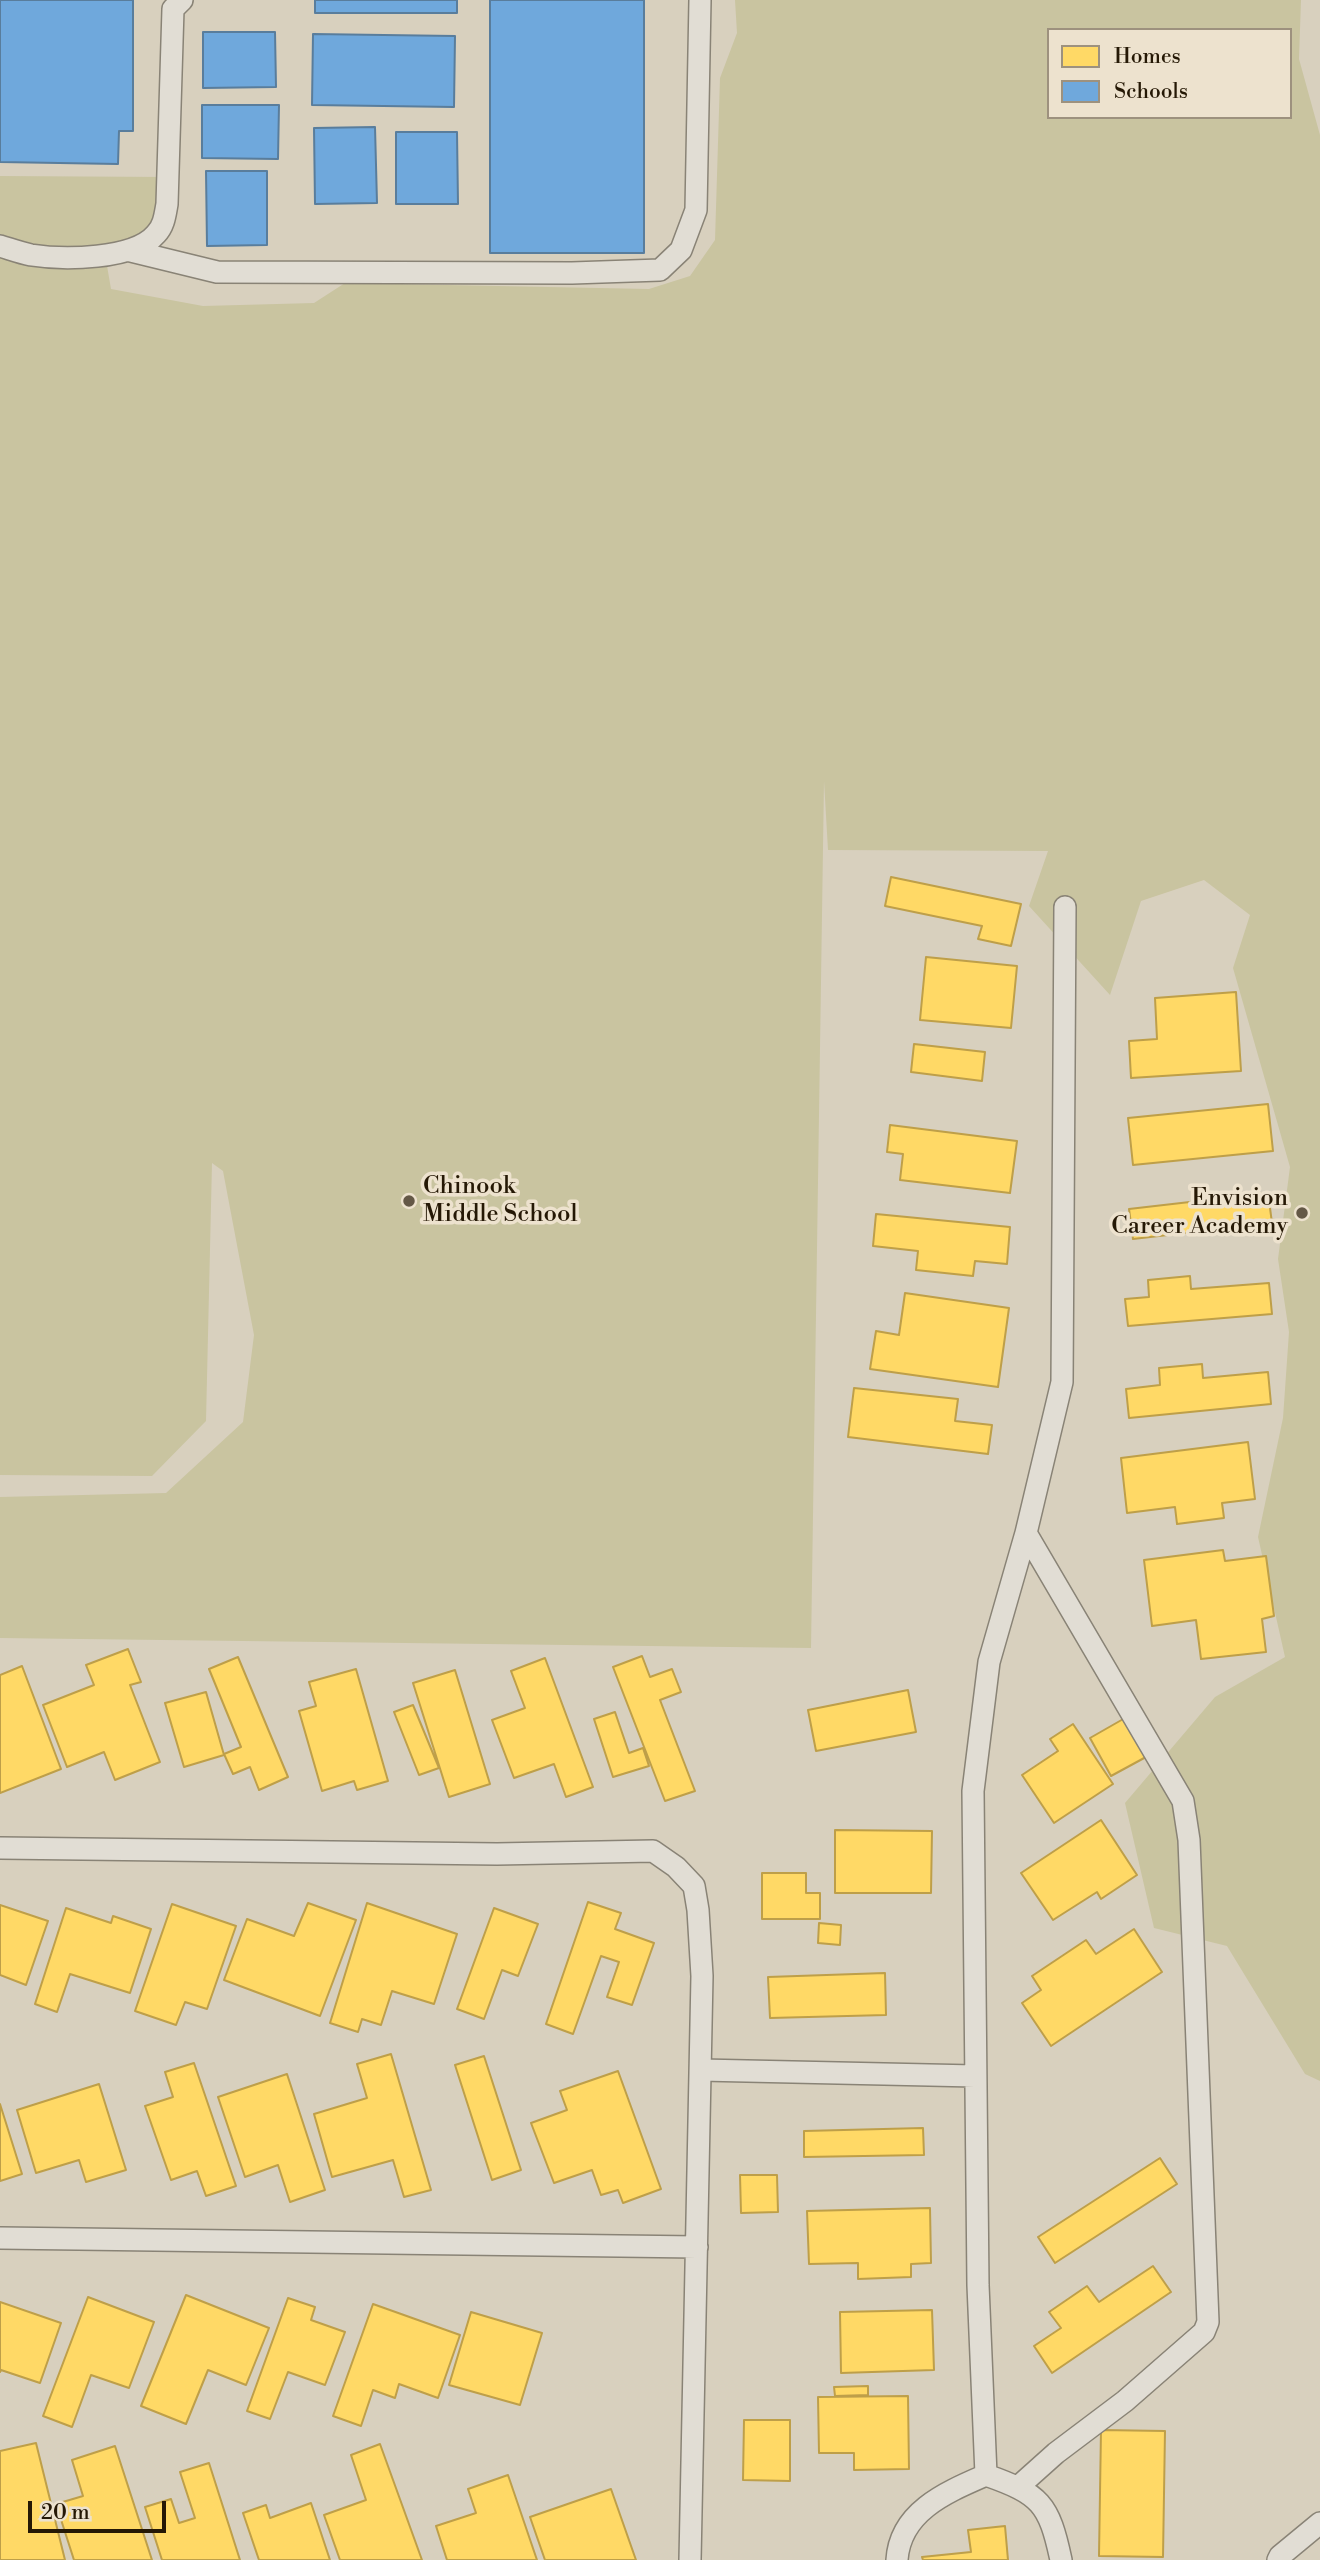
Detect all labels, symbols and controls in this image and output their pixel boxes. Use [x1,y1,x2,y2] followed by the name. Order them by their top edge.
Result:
[1047,28,1292,119] legend
[1114,44,1181,70] text: Homes
[1114,79,1188,105] text: Schools
[423,1173,578,1229] place label: Chinook Middle School
[1111,1185,1288,1241] place label: Envision Career Academy
[401,1193,417,1209] marker: Chinook Middle School
[1294,1205,1310,1221] marker: Envision Career Academy
[32,2486,170,2530] scale bar
[41,2500,90,2526] text: 20 m

